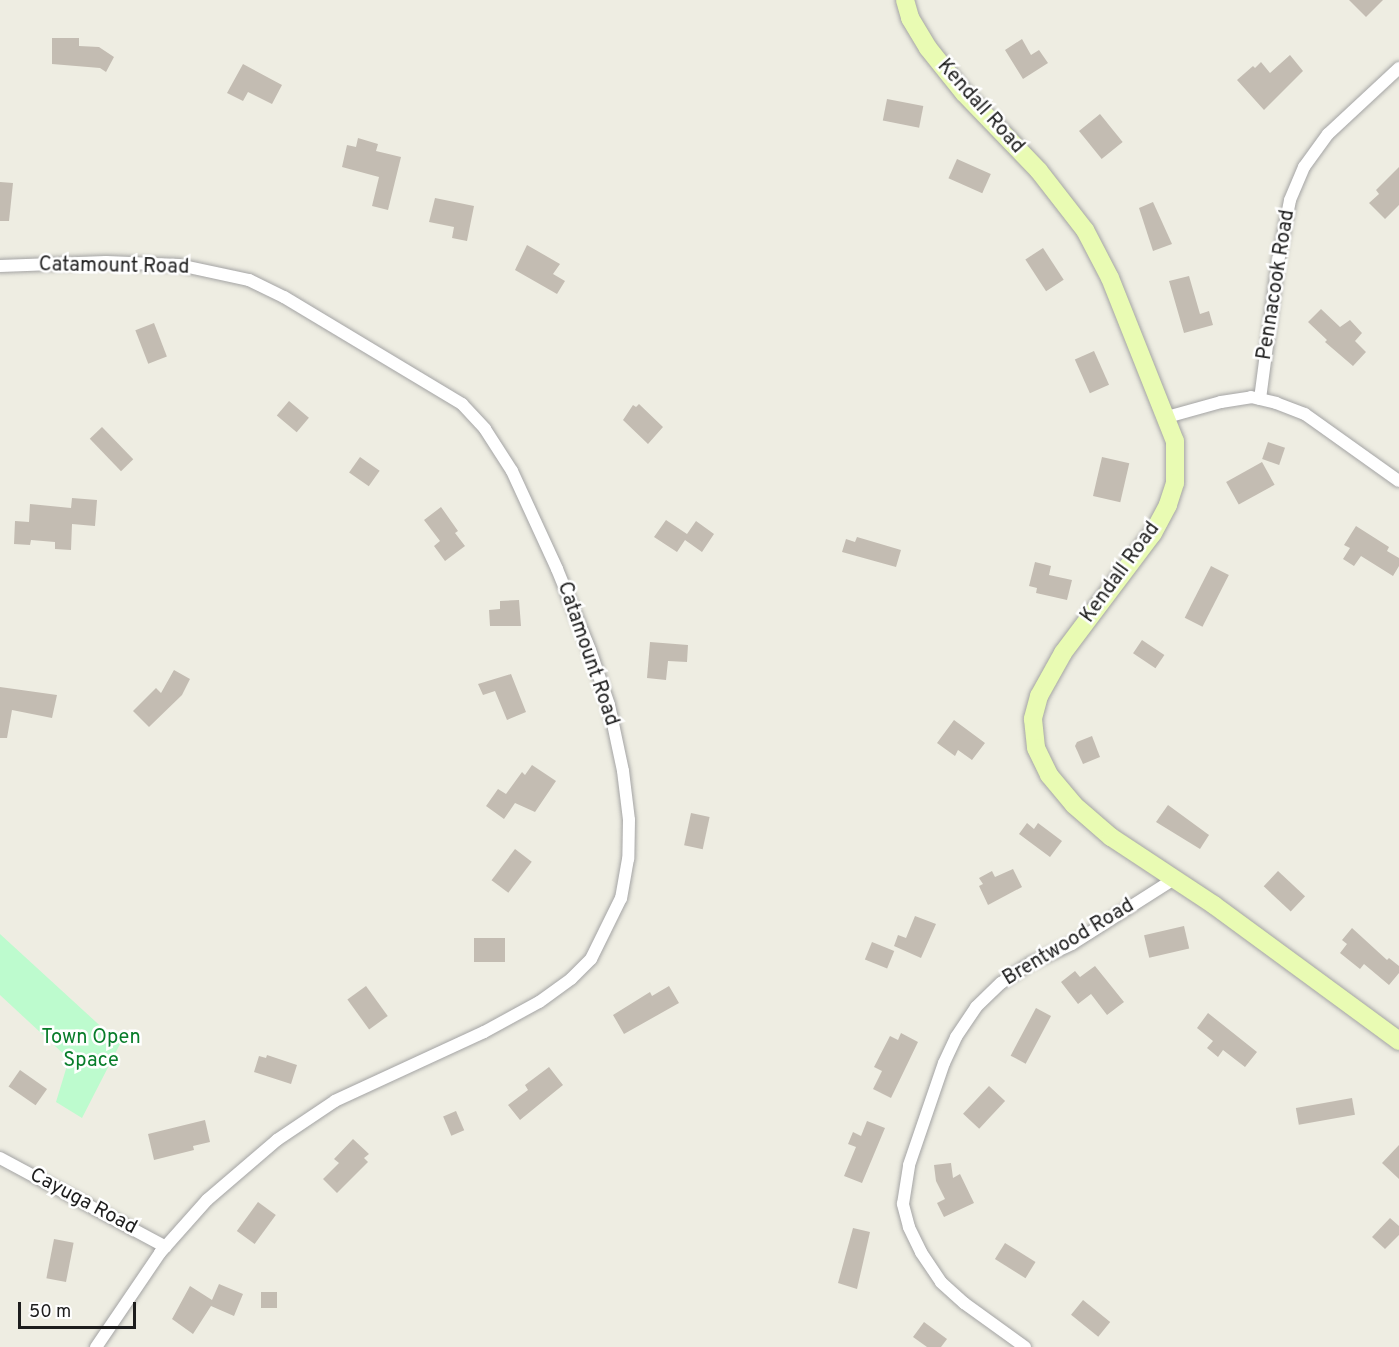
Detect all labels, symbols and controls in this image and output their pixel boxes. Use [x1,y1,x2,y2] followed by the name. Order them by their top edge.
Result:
[931,55,1029,159] street label: Kendall Road
[1253,208,1301,362] street label: Pennacook Road
[38,254,190,280] street label: Catamount Road
[1076,518,1166,628] street label: Kendall Road
[551,579,623,729] street label: Catamount Road
[999,894,1139,992] street label: Brentwood Road
[41,1026,141,1073] park label: Town Open Space
[25,1164,141,1240] street label: Cayuga Road
[21,1290,140,1328] scale bar
[29,1301,71,1324] text: 50 m

